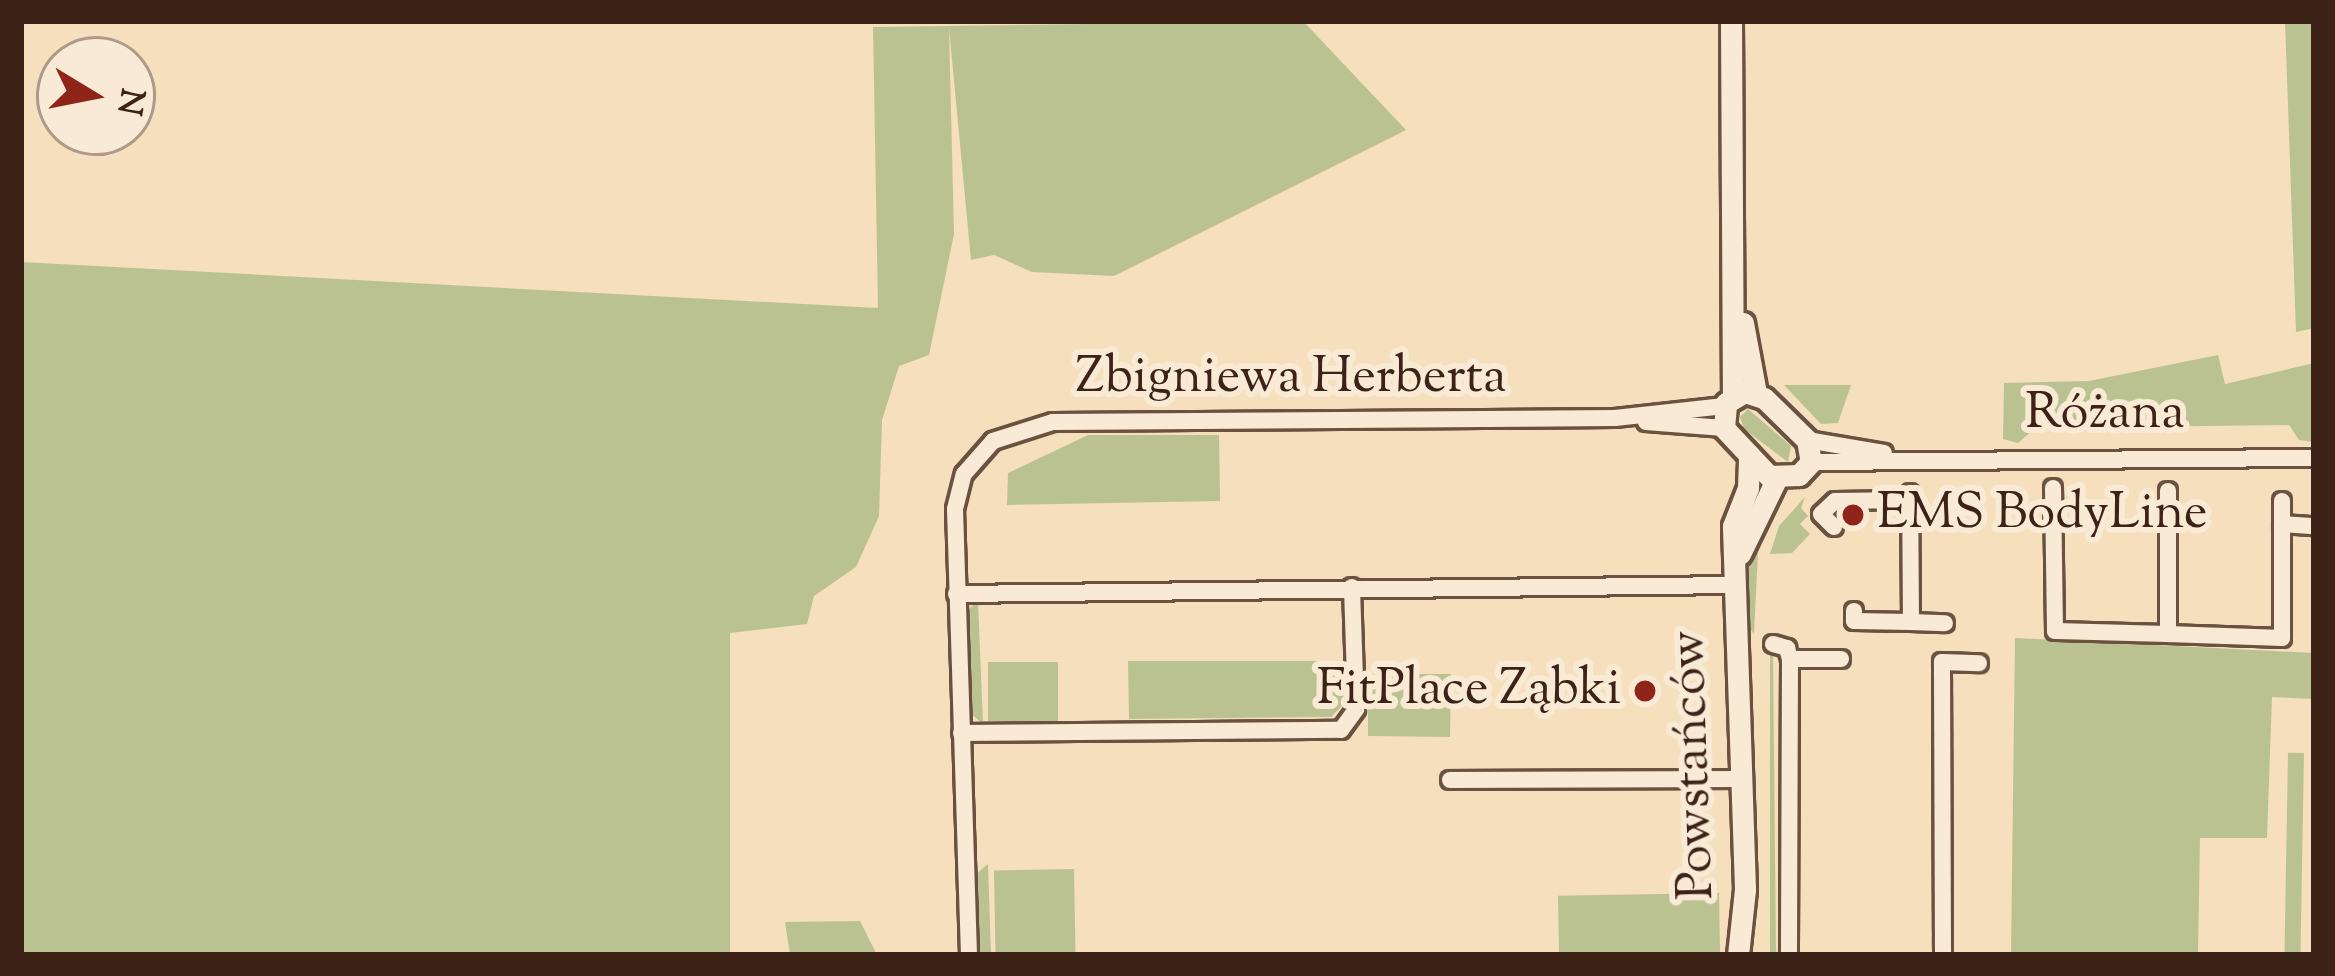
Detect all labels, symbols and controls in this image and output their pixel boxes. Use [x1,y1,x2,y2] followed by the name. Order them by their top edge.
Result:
[36,36,156,156] north arrow
[103,85,154,119] text: N
[1076,348,1506,410] street label: Zbigniewa Herberta
[2025,384,2185,446] street label: Różana
[1877,484,2208,546] place label: EMS BodyLine
[1840,502,1866,528] marker: EMS BodyLine
[1660,629,1730,901] street label: Powstańców
[1317,660,1621,722] place label: FitPlace Ząbki
[1632,678,1658,704] marker: FitPlace Ząbki

